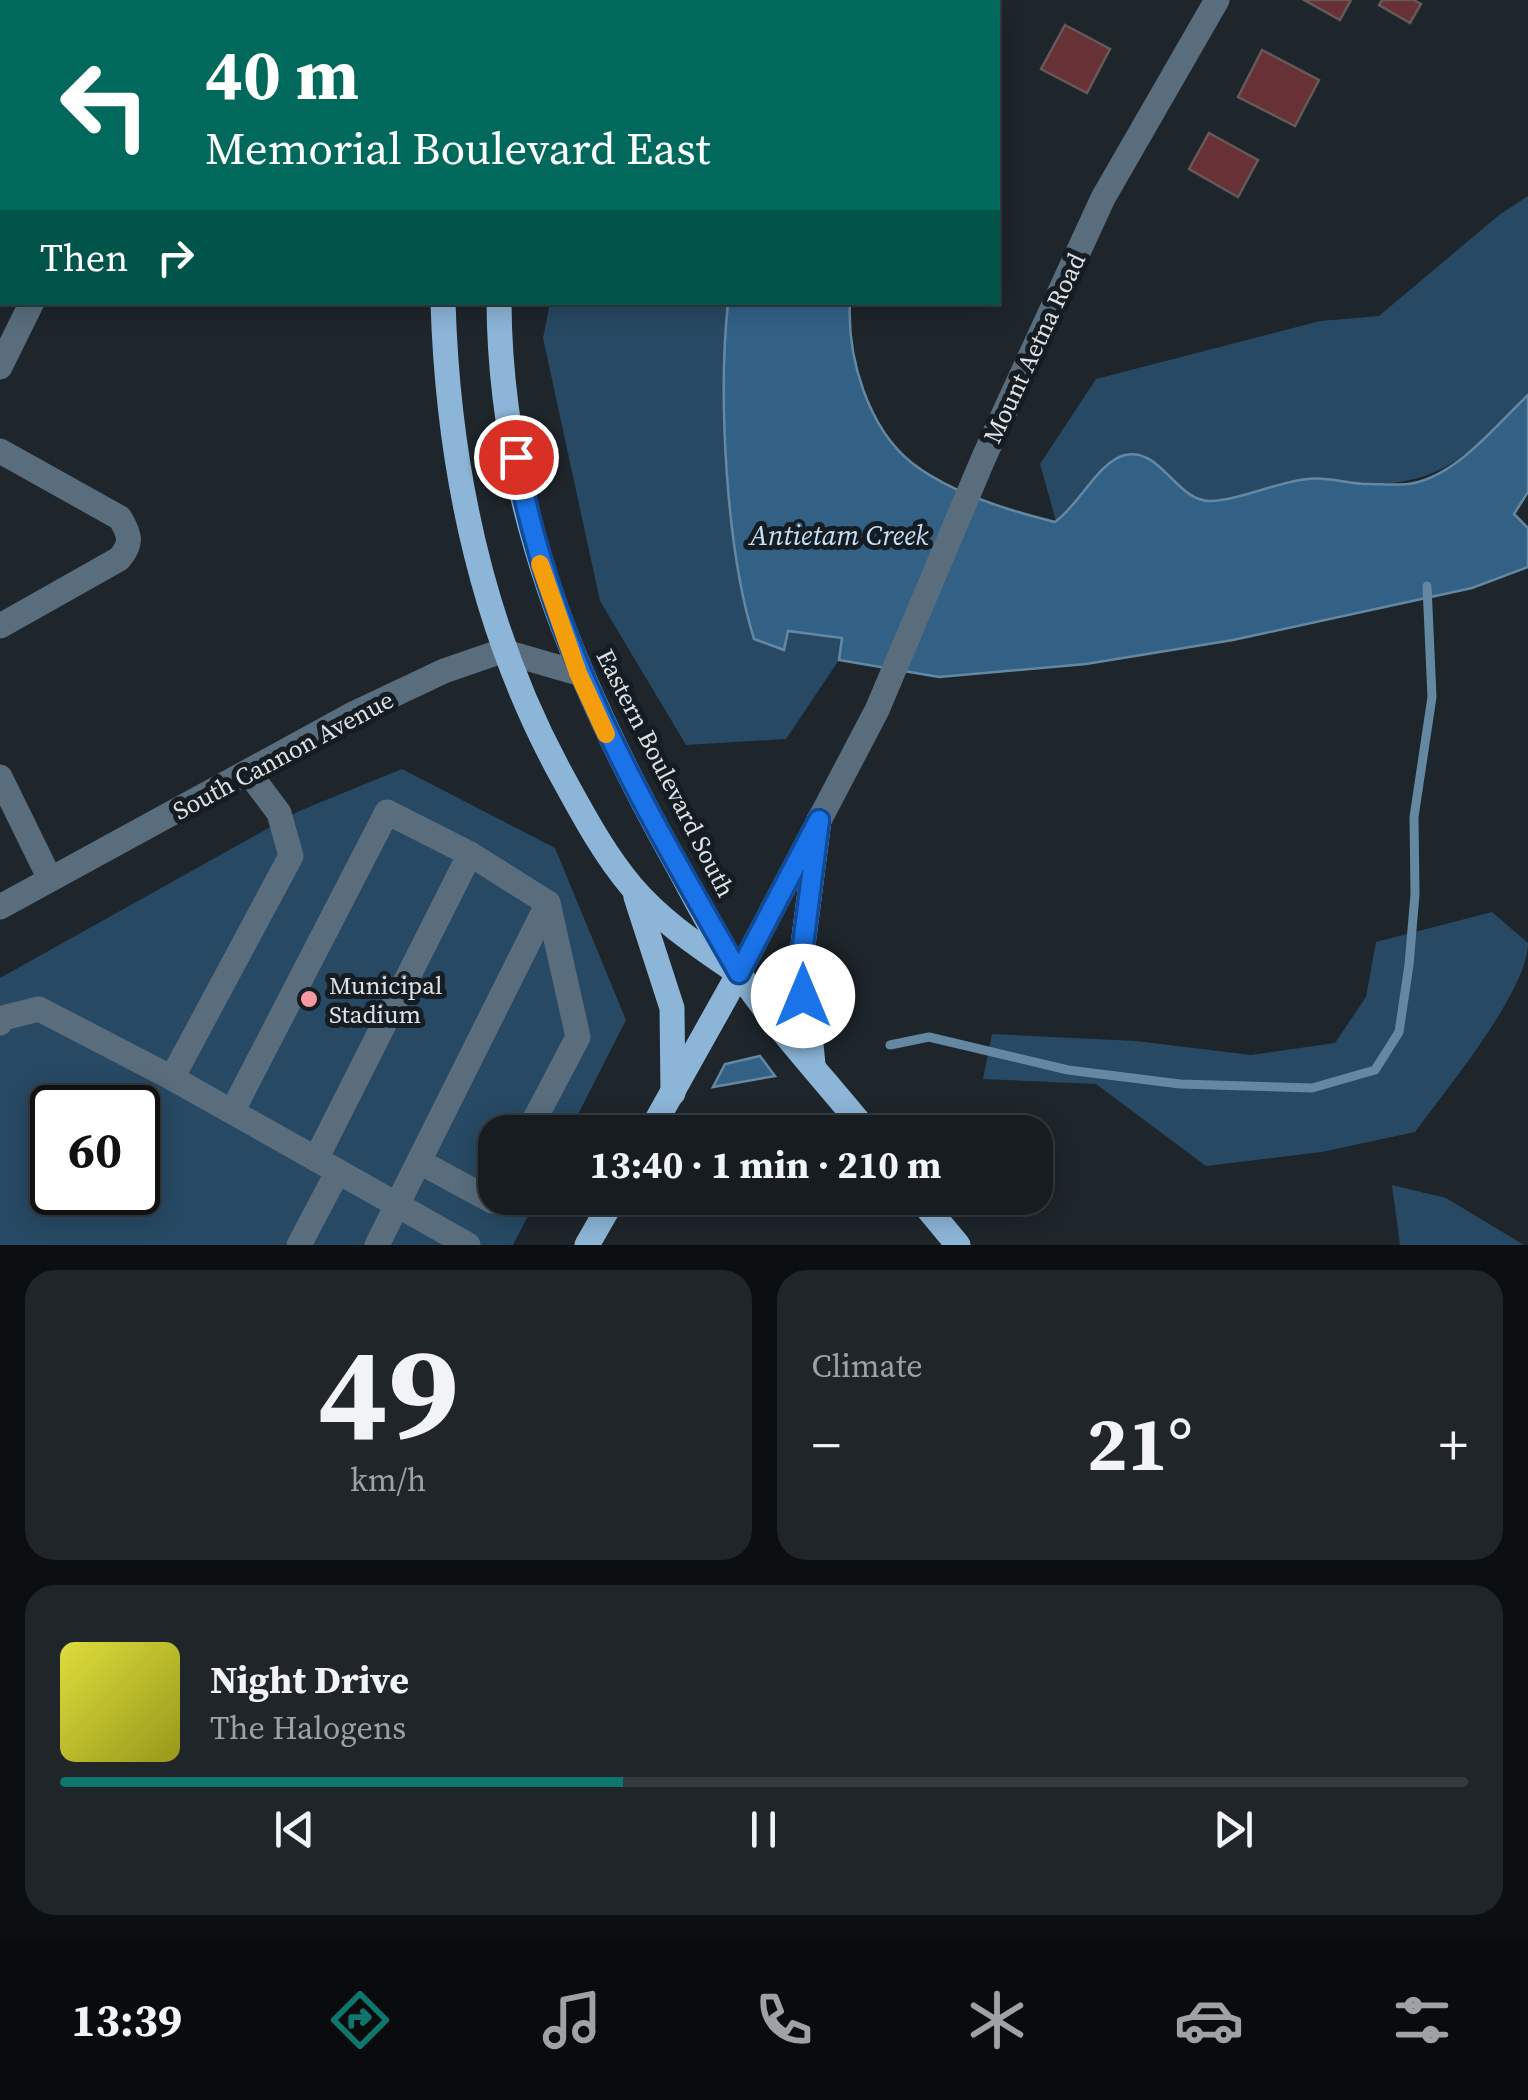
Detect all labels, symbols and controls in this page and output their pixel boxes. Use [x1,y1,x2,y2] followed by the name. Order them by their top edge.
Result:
[205,26,359,122] text: 40 m
[40,40,170,170] icon: left
[205,117,710,179] text: Memorial Boulevard East
[148,230,203,285] icon: right
[40,232,128,284] text: Then
[975,247,1093,449] street label: Mount Aetna Road
[474,415,559,500] pin
[489,430,544,485] icon: arrive
[747,516,929,554] water label: Antietam Creek
[589,643,743,903] street label: Eastern Boulevard South
[167,682,399,828] street label: South Cannon Avenue
[751,944,855,1048] position arrow
[329,968,442,1031] place label: Municipal Stadium
[298,988,320,1010] marker: Municipal Stadium
[30,1085,160,1215] speed limit sign: 60
[589,1139,942,1191] text: 13:40 · 1 min · 210 m
[318,1303,459,1482] text: 49
[812,1344,923,1388] text: Climate
[1087,1392,1193,1495] text: 21°
[812,1407,841,1482] text: −
[1439,1407,1468,1482] text: +
[350,1458,426,1502] text: km/h
[210,1654,409,1706] text: Night Drive
[210,1706,406,1750] text: The Halogens
[267,1802,322,1857] icon: previous
[736,1802,791,1857] icon: pause
[1206,1802,1261,1857] icon: next
[325,1985,395,2055] icon: directions
[537,1985,607,2055] icon: music
[749,1985,819,2055] icon: phone
[962,1985,1032,2055] icon: climate
[1174,1985,1244,2055] icon: car
[1387,1985,1457,2055] icon: filters
[71,1989,182,2051] text: 13:39

